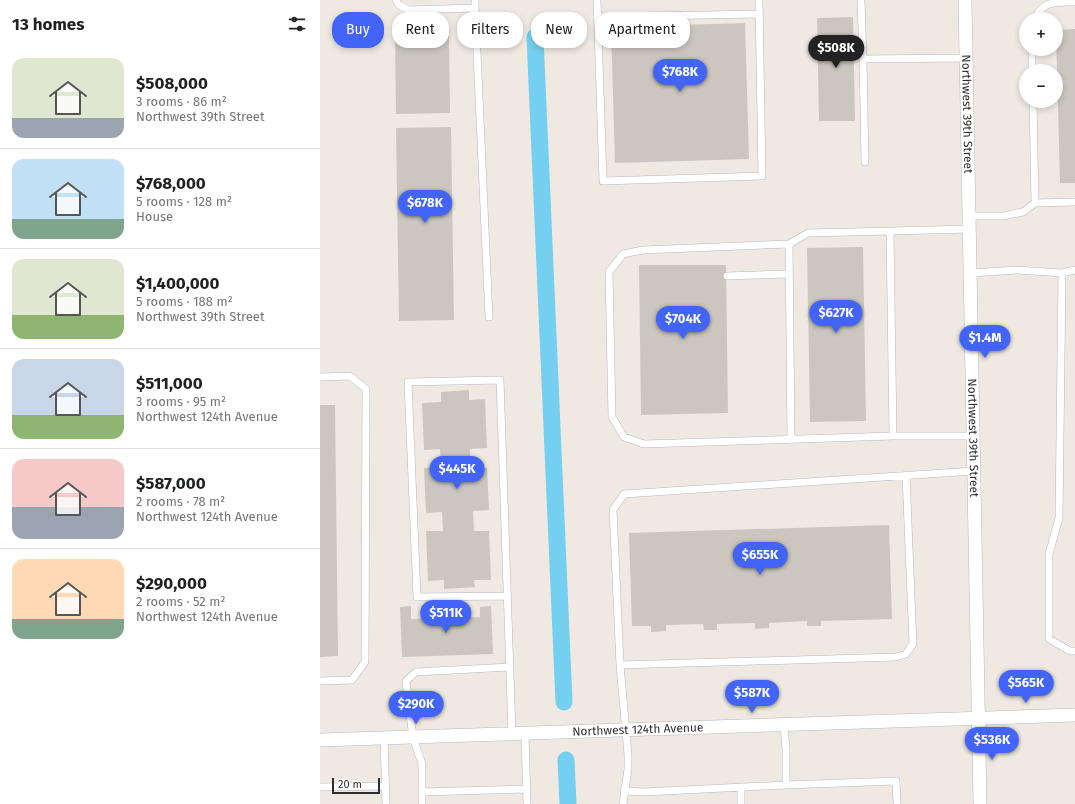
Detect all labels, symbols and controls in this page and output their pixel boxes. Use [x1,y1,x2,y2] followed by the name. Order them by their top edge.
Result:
[332,12,384,48] chip: Buy
[392,12,449,48] chip: Rent
[457,12,523,48] chip: Filters
[531,12,587,48] chip: New
[595,12,690,48] chip: Apartment
[1019,12,1063,108] map controls
[1019,12,1063,56] button: +
[286,13,308,35] icon: filters
[12,14,84,35] text: 13 homes
[808,35,864,69] pin: $508K
[817,40,855,55] text: $508K
[959,54,975,174] street label: Northwest 39th Street
[652,59,708,93] pin: $768K
[662,64,698,79] text: $768K
[1019,64,1063,108] button: −
[136,73,208,94] text: $508,000
[44,74,92,122] icon: home
[136,94,227,109] text: 3 rooms · 86 m²
[136,109,265,124] text: Northwest 39th Street
[136,173,206,194] text: $768,000
[44,175,92,223] icon: home
[397,190,453,224] pin: $678K
[136,194,232,209] text: 5 rooms · 128 m²
[407,195,443,210] text: $678K
[136,209,173,224] text: House
[136,273,220,294] text: $1,400,000
[44,275,92,323] icon: home
[136,294,233,309] text: 5 rooms · 188 m²
[808,300,864,334] pin: $627K
[818,305,854,320] text: $627K
[655,306,711,340] pin: $704K
[136,309,265,324] text: Northwest 39th Street
[665,311,701,326] text: $704K
[957,325,1013,359] pin: $1.4M
[968,330,1002,345] text: $1.4M
[136,373,203,394] text: $511,000
[44,375,92,423] icon: home
[965,378,981,498] street label: Northwest 39th Street
[136,394,226,409] text: 3 rooms · 95 m²
[136,409,278,424] text: Northwest 124th Avenue
[429,456,485,490] pin: $445K
[439,461,475,476] text: $445K
[136,473,206,494] text: $587,000
[44,475,92,523] icon: home
[136,494,225,509] text: 2 rooms · 78 m²
[136,509,278,524] text: Northwest 124th Avenue
[732,542,788,576] pin: $655K
[742,547,778,562] text: $655K
[136,573,207,594] text: $290,000
[44,575,92,623] icon: home
[136,594,225,609] text: 2 rooms · 52 m²
[418,600,474,634] pin: $511K
[429,605,463,620] text: $511K
[136,609,278,624] text: Northwest 124th Avenue
[998,670,1054,704] pin: $565K
[1008,675,1044,690] text: $565K
[724,680,780,714] pin: $587K
[734,685,770,700] text: $587K
[388,691,444,725] pin: $290K
[398,696,434,711] text: $290K
[572,720,704,739] street label: Northwest 124th Avenue
[964,727,1020,761] pin: $536K
[974,732,1010,747] text: $536K
[332,776,380,795] scale bar
[338,778,362,791] text: 20 m

